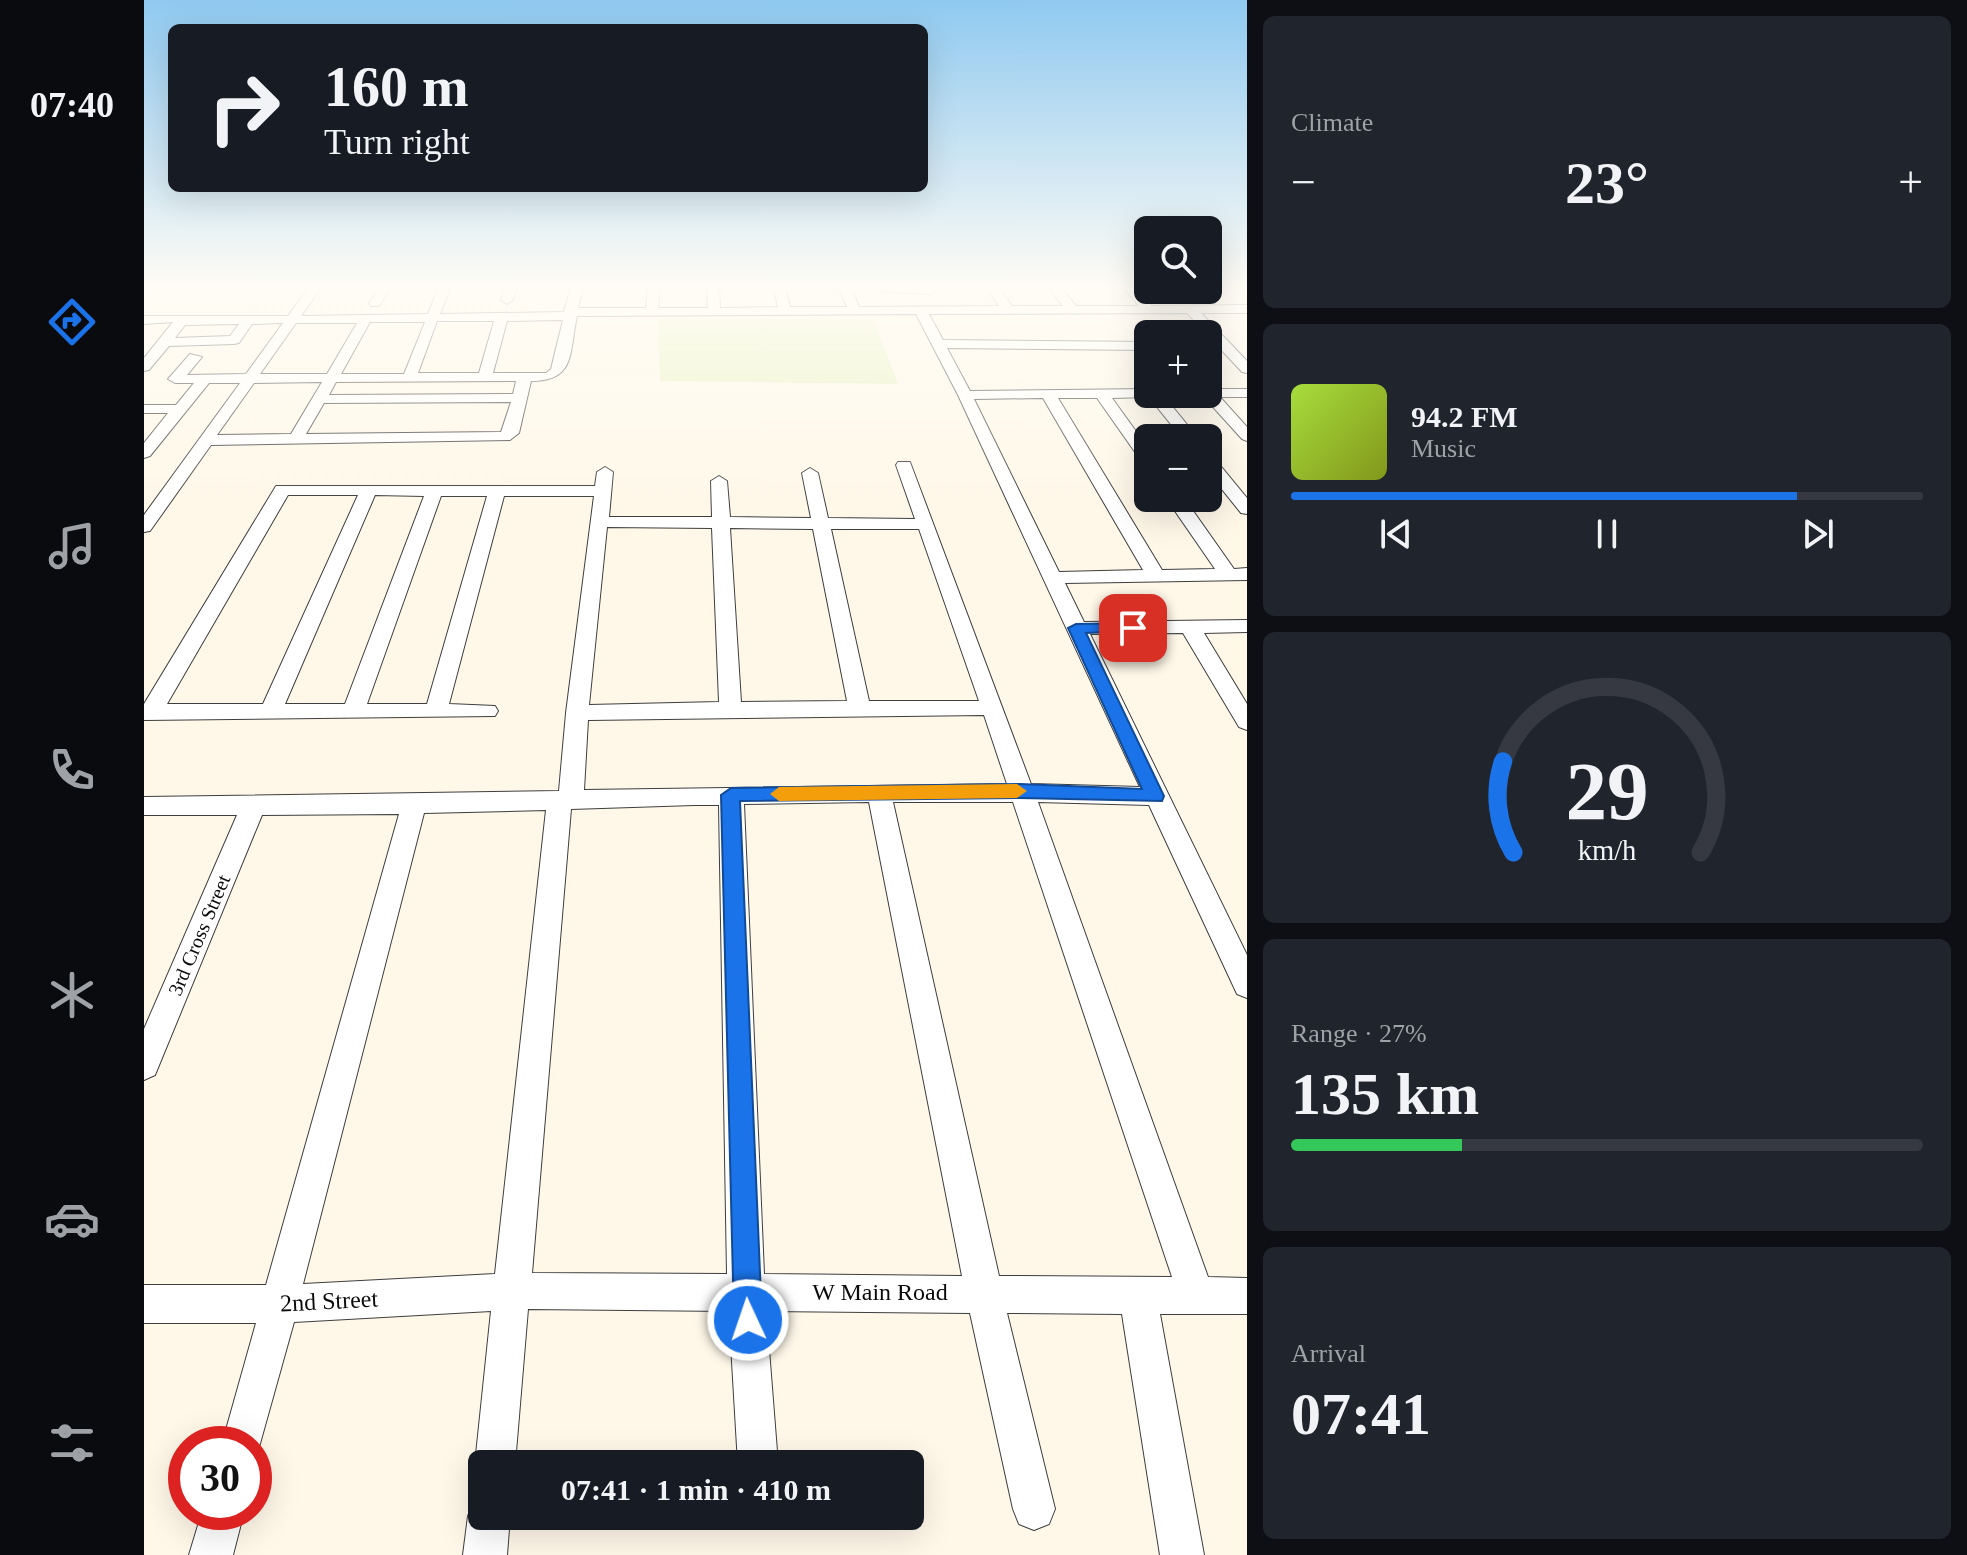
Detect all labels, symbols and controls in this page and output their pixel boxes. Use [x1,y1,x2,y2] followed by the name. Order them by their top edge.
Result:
[192,56,296,160] icon: right
[324,56,469,118] text: 160 m
[30,85,114,125] text: 07:40
[1291,108,1373,137] text: Climate
[324,122,470,162] text: Turn right
[1565,150,1649,216] text: 23°
[1291,158,1316,207] text: −
[1898,158,1923,207] text: +
[1134,216,1222,512] map controls
[1134,216,1222,304] button: search
[44,294,100,350] icon: directions
[1134,320,1222,408] button: +
[1411,400,1518,433] text: 94.2 FM
[1134,424,1222,512] button: −
[1411,434,1476,463] text: Music
[1374,512,1418,556] icon: previous
[1585,512,1629,556] icon: pause
[1796,512,1840,556] icon: next
[44,518,100,574] icon: music
[1099,594,1167,662] pin
[1111,606,1155,650] icon: arrive
[44,742,100,798] icon: phone
[1565,745,1649,837] text: 29
[1578,836,1636,867] text: km/h
[164,871,234,999] street label: 3rd Cross Street
[44,967,100,1023] icon: climate
[1291,1019,1427,1048] text: Range · 27%
[1291,1061,1479,1127] text: 135 km
[44,1191,100,1247] icon: car
[706,1278,790,1362] position arrow
[812,1279,948,1305] street label: W Main Road
[279,1285,379,1317] street label: 2nd Street
[1291,1339,1366,1368] text: Arrival
[1291,1381,1431,1447] text: 07:41
[44,1415,100,1471] icon: filters
[168,1426,272,1530] speed limit sign: 30
[561,1473,831,1506] text: 07:41 · 1 min · 410 m

